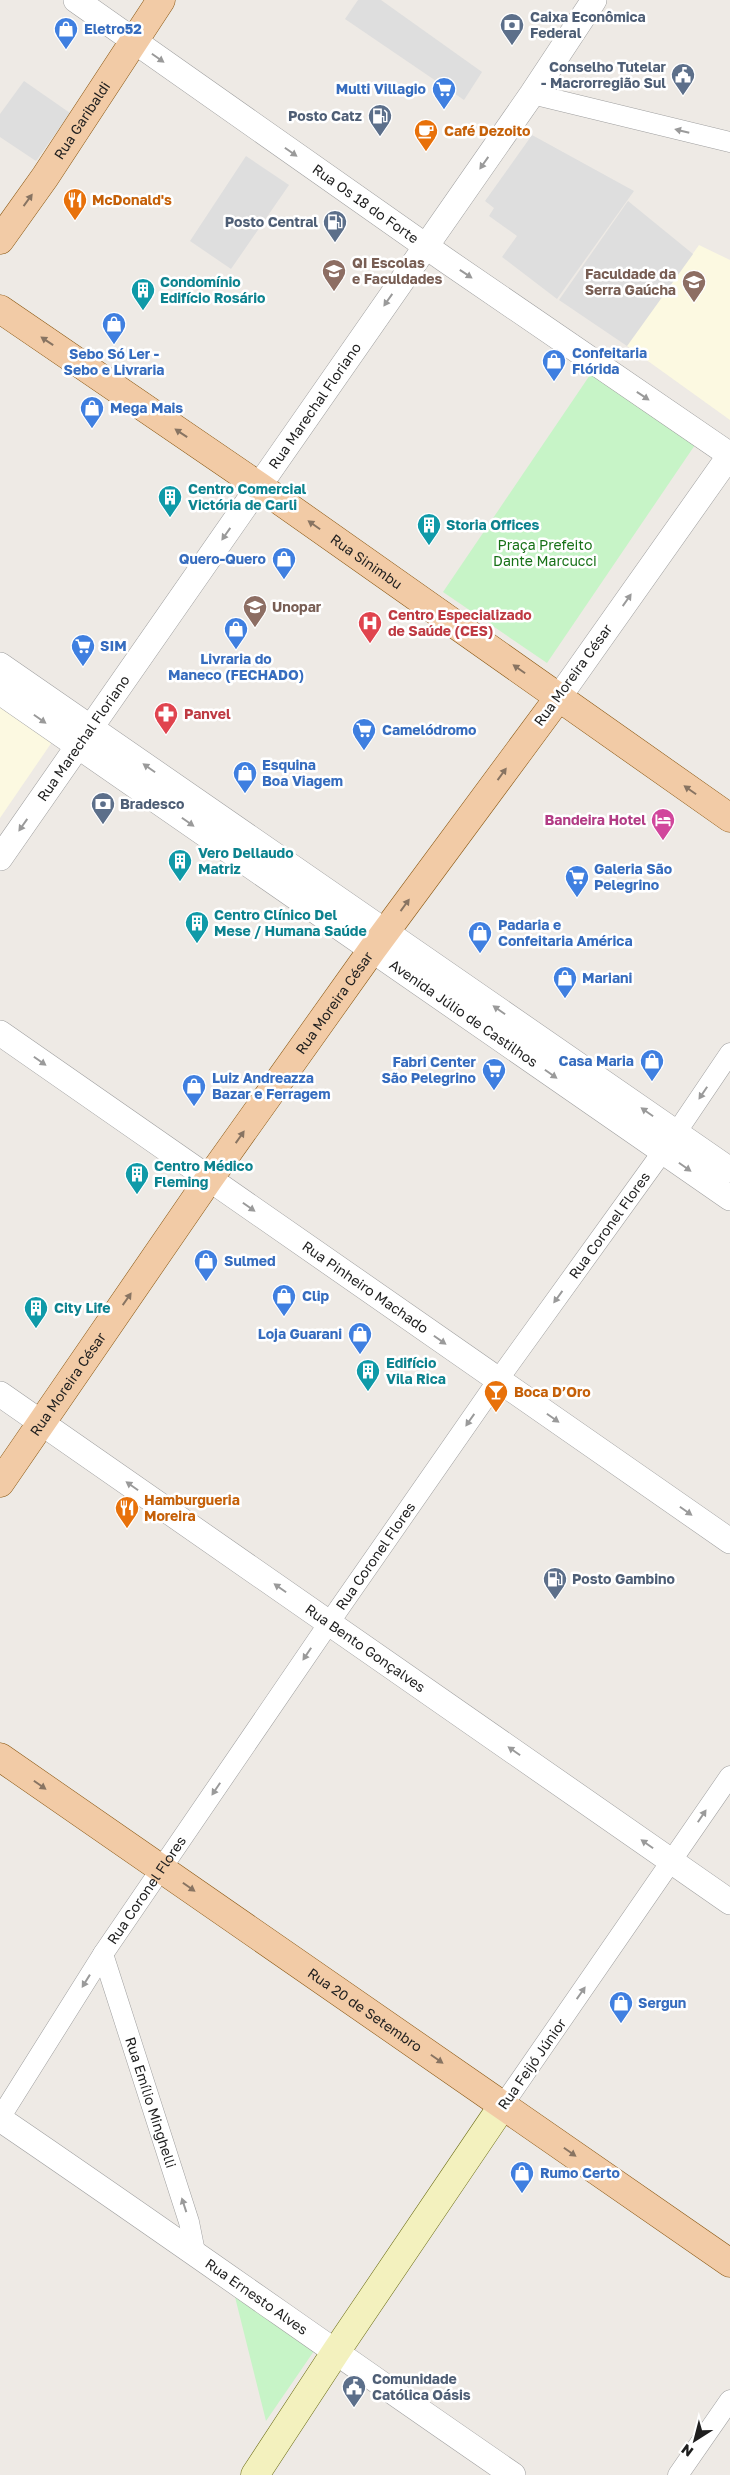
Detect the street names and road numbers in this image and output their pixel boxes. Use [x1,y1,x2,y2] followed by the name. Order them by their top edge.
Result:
[50,78,113,162] street label: Rua Garibaldi
[309,160,422,247] street label: Rua Os 18 do Forte
[265,339,364,472] street label: Rua Marechal Floriano
[327,530,406,592] street label: Rua Sinimbu
[530,620,616,729] street label: Rua Moreira César
[33,671,133,804] street label: Rua Marechal Floriano
[292,948,377,1057] street label: Rua Moreira César
[386,956,541,1070] street label: Avenida Júlio de Castilhos
[565,1168,653,1282] street label: Rua Coronel Flores
[299,1237,432,1336] street label: Rua Pinheiro Machado
[26,1328,109,1439] street label: Rua Moreira César
[332,1499,419,1613] street label: Rua Coronel Flores
[302,1600,429,1695] street label: Rua Bento Gonçalves
[103,1832,189,1947] street label: Rua Coronel Flores
[305,1964,426,2055] street label: Rua 20 de Setembro
[494,2014,570,2113] street label: Rua Feijó Júnior
[122,2035,180,2170] street label: Rua Emílio Minghelli
[202,2255,311,2338] street label: Rua Ernesto Alves

